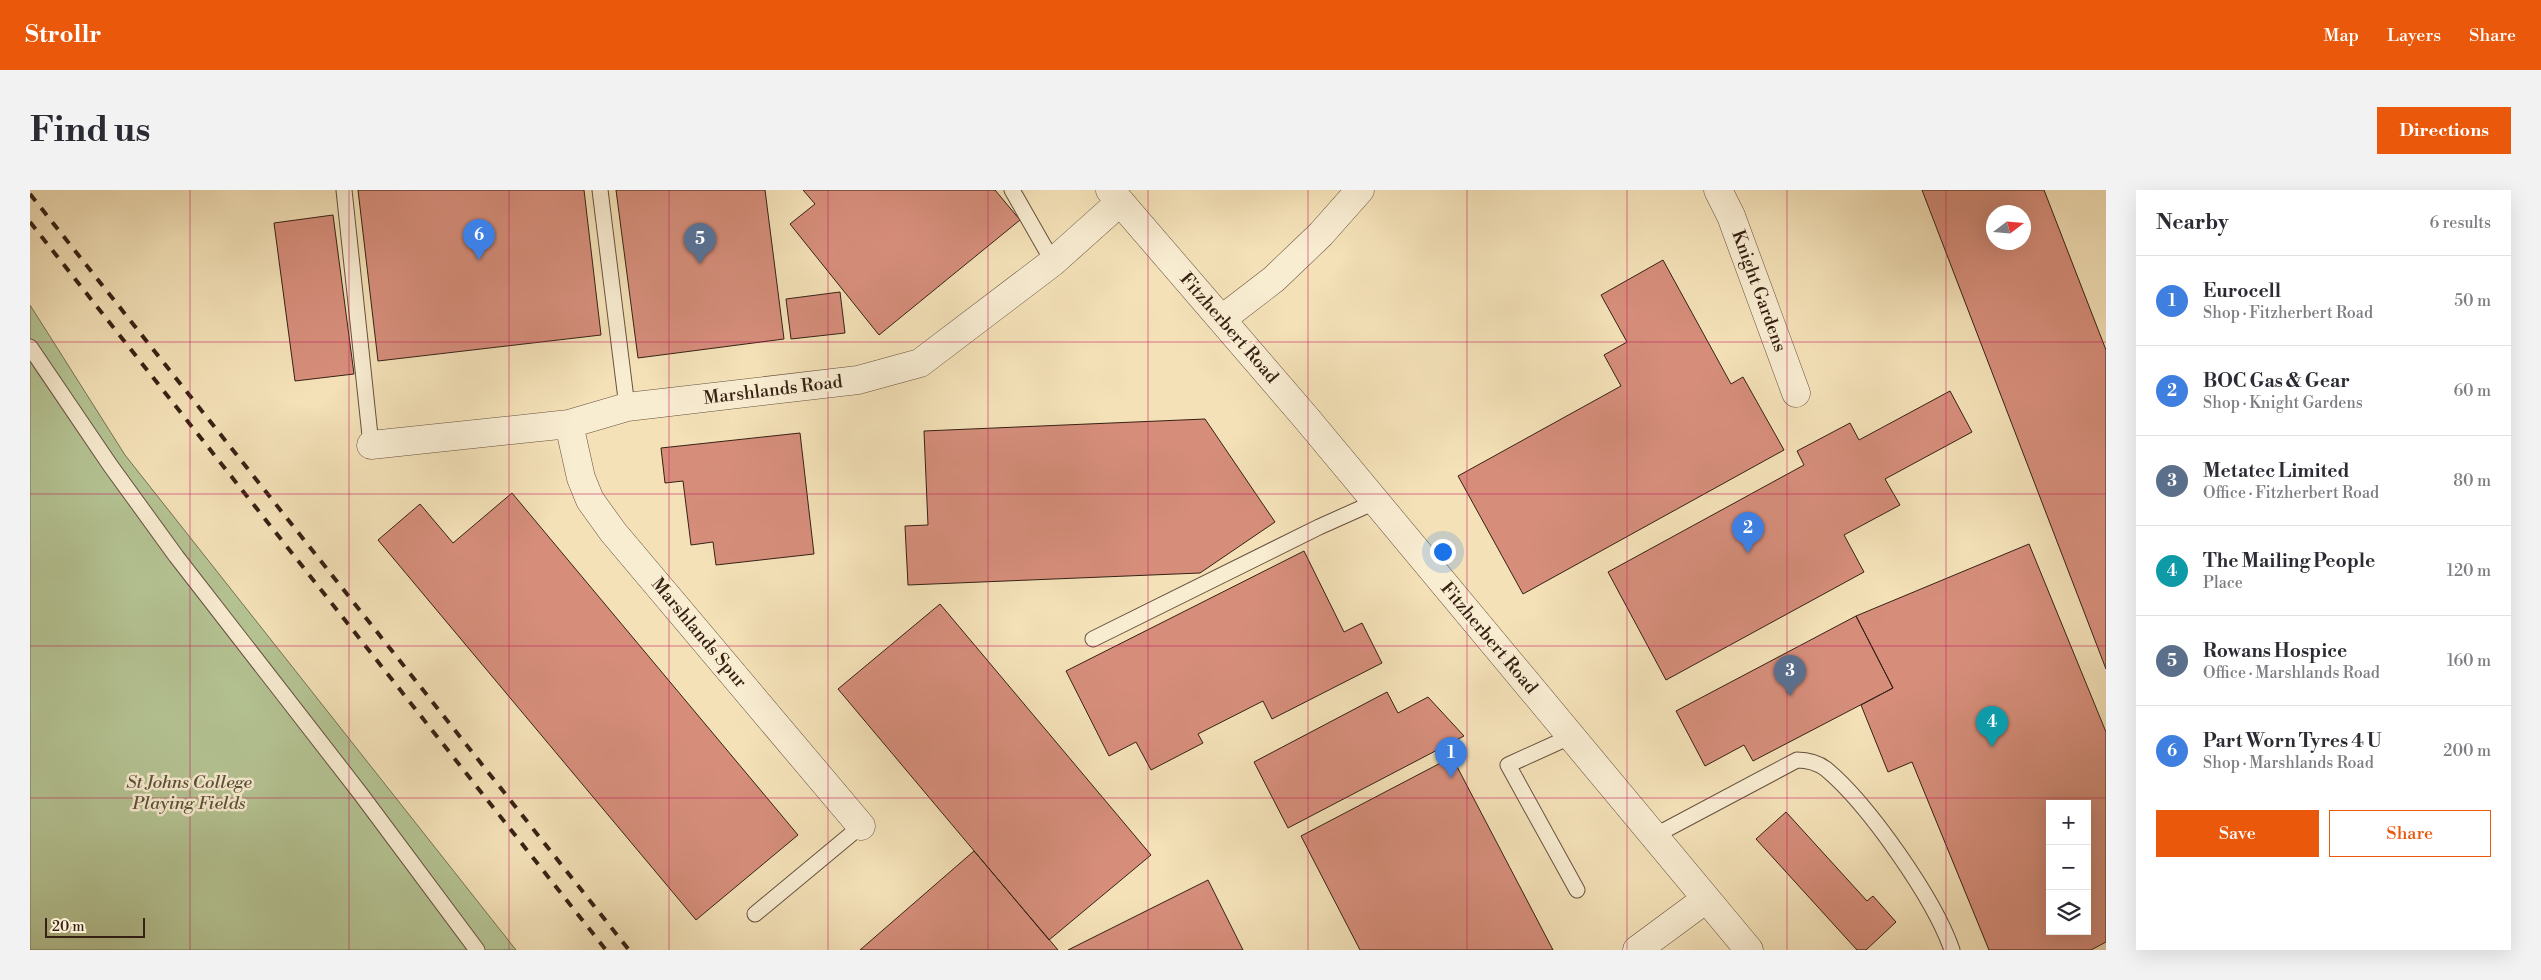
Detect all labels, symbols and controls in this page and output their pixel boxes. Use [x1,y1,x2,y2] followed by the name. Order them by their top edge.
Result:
[25,20,101,50] text: Strollr
[2324,24,2359,47] text: Map
[2387,24,2441,47] text: Layers
[2469,24,2516,47] text: Share
[2377,107,2511,154] button: Directions
[30,109,150,152] text: Find us
[1986,205,2031,250] north arrow
[2156,210,2229,236] text: Nearby
[2430,213,2491,233] text: 6 results
[463,219,495,260] pin: 6
[684,223,716,264] pin: 5
[1726,227,1792,355] street label: Knight Gardens
[1175,268,1284,389] street label: Fitzherbert Road
[2203,279,2281,303] text: Eurocell
[2168,291,2176,311] text: 1
[2454,291,2491,311] text: 50 m
[2203,303,2373,323] text: Shop · Fitzherbert Road
[2203,369,2350,393] text: BOC Gas & Gear
[702,370,845,410] street label: Marshlands Road
[2167,381,2177,401] text: 2
[2453,381,2491,401] text: 60 m
[2203,393,2363,413] text: Shop · Knight Gardens
[2203,459,2349,483] text: Metatec Limited
[2167,471,2177,491] text: 3
[2453,471,2491,491] text: 80 m
[2203,483,2379,503] text: Office · Fitzherbert Road
[1732,512,1764,553] pin: 2
[1430,539,1456,565] your location
[2203,549,2375,573] text: The Mailing People
[2167,561,2177,581] text: 4
[2447,561,2491,581] text: 120 m
[646,573,752,693] street label: Marshlands Spur
[2203,573,2243,593] text: Place
[1435,577,1543,699] street label: Fitzherbert Road
[2203,639,2347,663] text: Rowans Hospice
[2167,651,2177,671] text: 5
[2447,651,2491,671] text: 160 m
[1774,655,1806,696] pin: 3
[2203,663,2380,683] text: Office · Marshlands Road
[1976,706,2008,747] pin: 4
[2203,729,2382,753] text: Part Worn Tyres 4 U
[1435,737,1467,778] pin: 1
[2167,741,2177,761] text: 6
[2443,741,2491,761] text: 200 m
[2203,753,2374,773] text: Shop · Marshlands Road
[126,771,252,815] park label: St Johns College Playing Fields
[2046,800,2091,935] map controls
[2046,800,2091,845] button: +
[2156,810,2319,857] button: Save
[2329,810,2491,857] button: Share
[2046,845,2091,890] button: −
[2046,890,2091,935] button: layers
[45,915,145,938] scale bar
[52,918,84,936] text: 20 m

